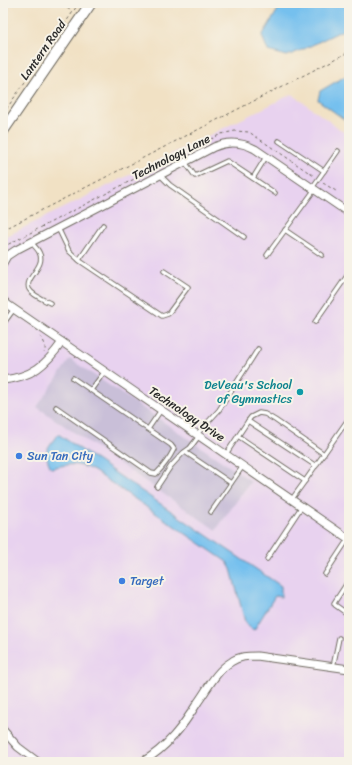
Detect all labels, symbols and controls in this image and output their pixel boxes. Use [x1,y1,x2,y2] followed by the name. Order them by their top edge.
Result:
[14,15,72,85] street label: Lantern Road
[128,128,214,186] street label: Technology Lane
[204,374,293,410] place label: DeVeau's School of Gymnastics
[144,380,230,448] street label: Technology Drive
[295,387,305,397] marker: DeVeau's School of Gymnastics
[27,445,94,467] place label: Sun Tan City
[14,451,24,461] marker: Sun Tan City
[130,570,165,592] place label: Target
[117,576,127,586] marker: Target

